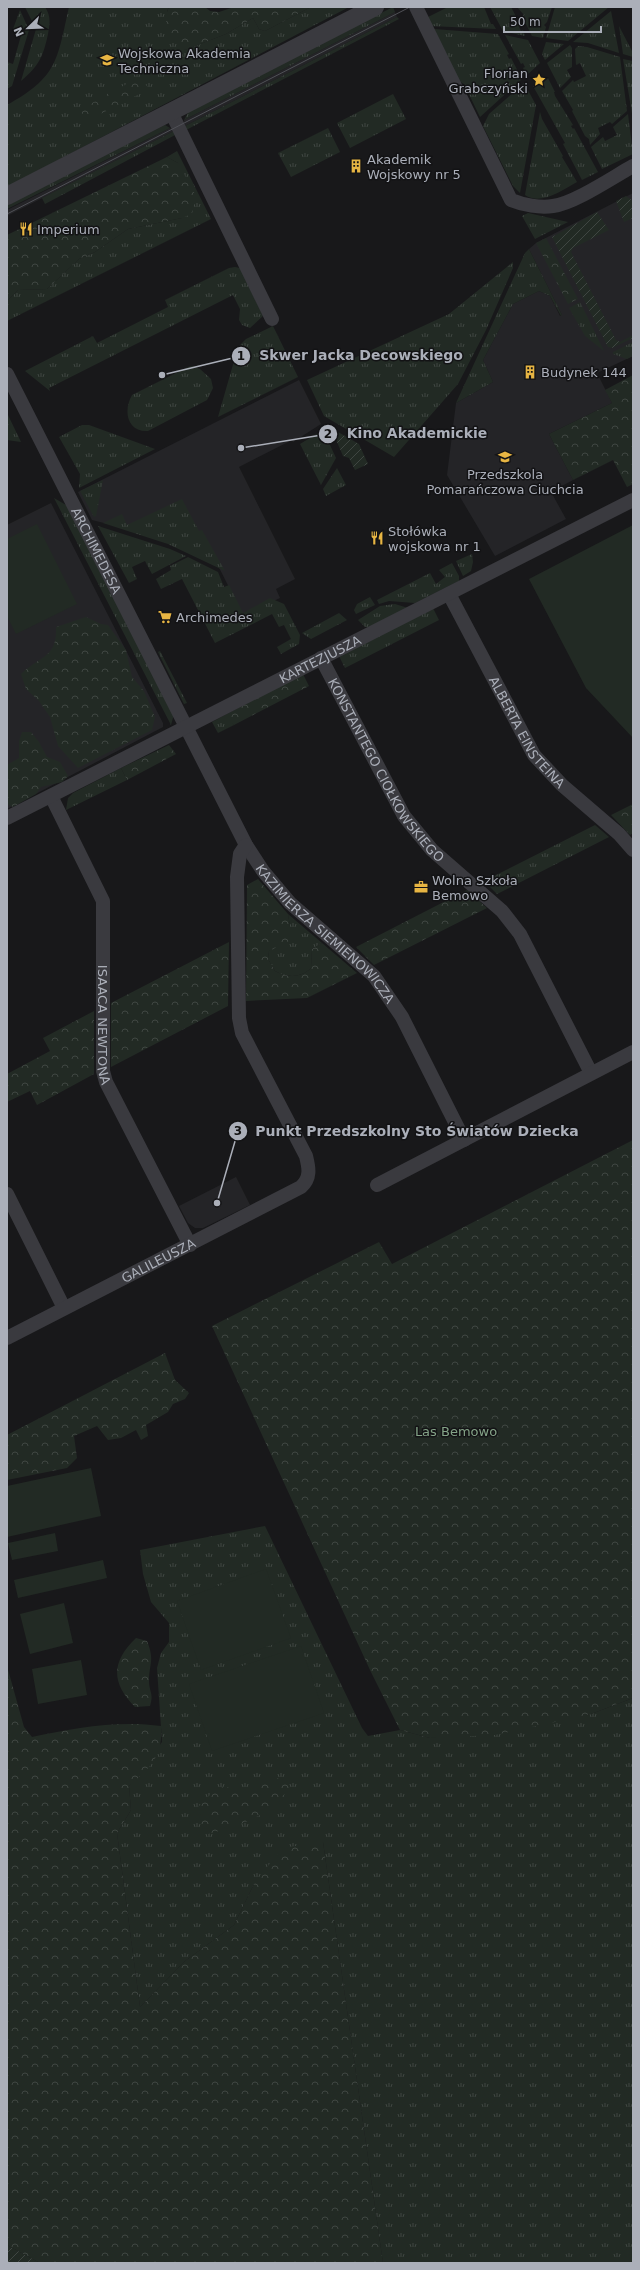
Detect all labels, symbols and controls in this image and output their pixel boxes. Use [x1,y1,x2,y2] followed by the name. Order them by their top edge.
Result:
[8,8,48,48] north arrow
[504,8,601,34] scale bar
[510,15,541,29] text: 50 m
[11,25,27,38] text: N
[117,46,251,76] place label: Wojskowa Akademia Techniczna
[99,52,115,68] school or university icon: Wojskowa Akademia Techniczna
[449,66,528,96] place label: Florian Grabczyński
[531,72,547,88] place icon: Florian Grabczyński
[367,152,461,182] place label: Akademik Wojskowy nr 5
[348,158,364,174] building icon: Akademik Wojskowy nr 5
[18,221,34,237] restaurant icon: Imperium
[37,222,100,237] place label: Imperium
[231,343,470,369] callout: Skwer Jacka Decowskiego
[259,347,463,363] text: Skwer Jacka Decowskiego
[237,349,245,363] text: 1
[522,364,538,380] building icon: Budynek 144
[541,365,627,380] place label: Budynek 144
[318,421,495,447] callout: Kino Akademickie
[347,425,487,441] text: Kino Akademickie
[324,427,332,441] text: 2
[497,449,513,465] school or university icon: Przedszkola Pomarańczowa Ciuchcia
[426,467,584,497] place label: Przedszkola Pomarańczowa Ciuchcia
[68,505,125,596] street label: ARCHIMEDESA
[388,524,481,554] place label: Stołówka wojskowa nr 1
[369,530,385,546] restaurant icon: Stołówka wojskowa nr 1
[157,609,173,625] supermarket icon: Archimedes
[176,610,253,625] place label: Archimedes
[277,632,363,686] street label: KARTEZJUSZA
[486,674,568,791] street label: ALBERTA EINSTEINA
[325,675,447,865] street label: KONSTANTEGO CIOŁKOWSKIEGO
[253,861,398,1006] street label: KAZIMIERZA SIEMIENOWICZA
[432,873,518,903] place label: Wolna Szkoła Bemowo
[413,879,429,895] office icon: Wolna Szkoła Bemowo
[95,965,114,1086] street label: ISAACA NEWTONA
[228,1118,587,1144] callout: Punkt Przedszkolny Sto Światów Dziecka
[255,1122,579,1139] text: Punkt Przedszkolny Sto Światów Dziecka
[234,1124,242,1138] text: 3
[119,1235,198,1286] street label: GALILEUSZA
[415,1424,497,1439] park label: Las Bemowo

